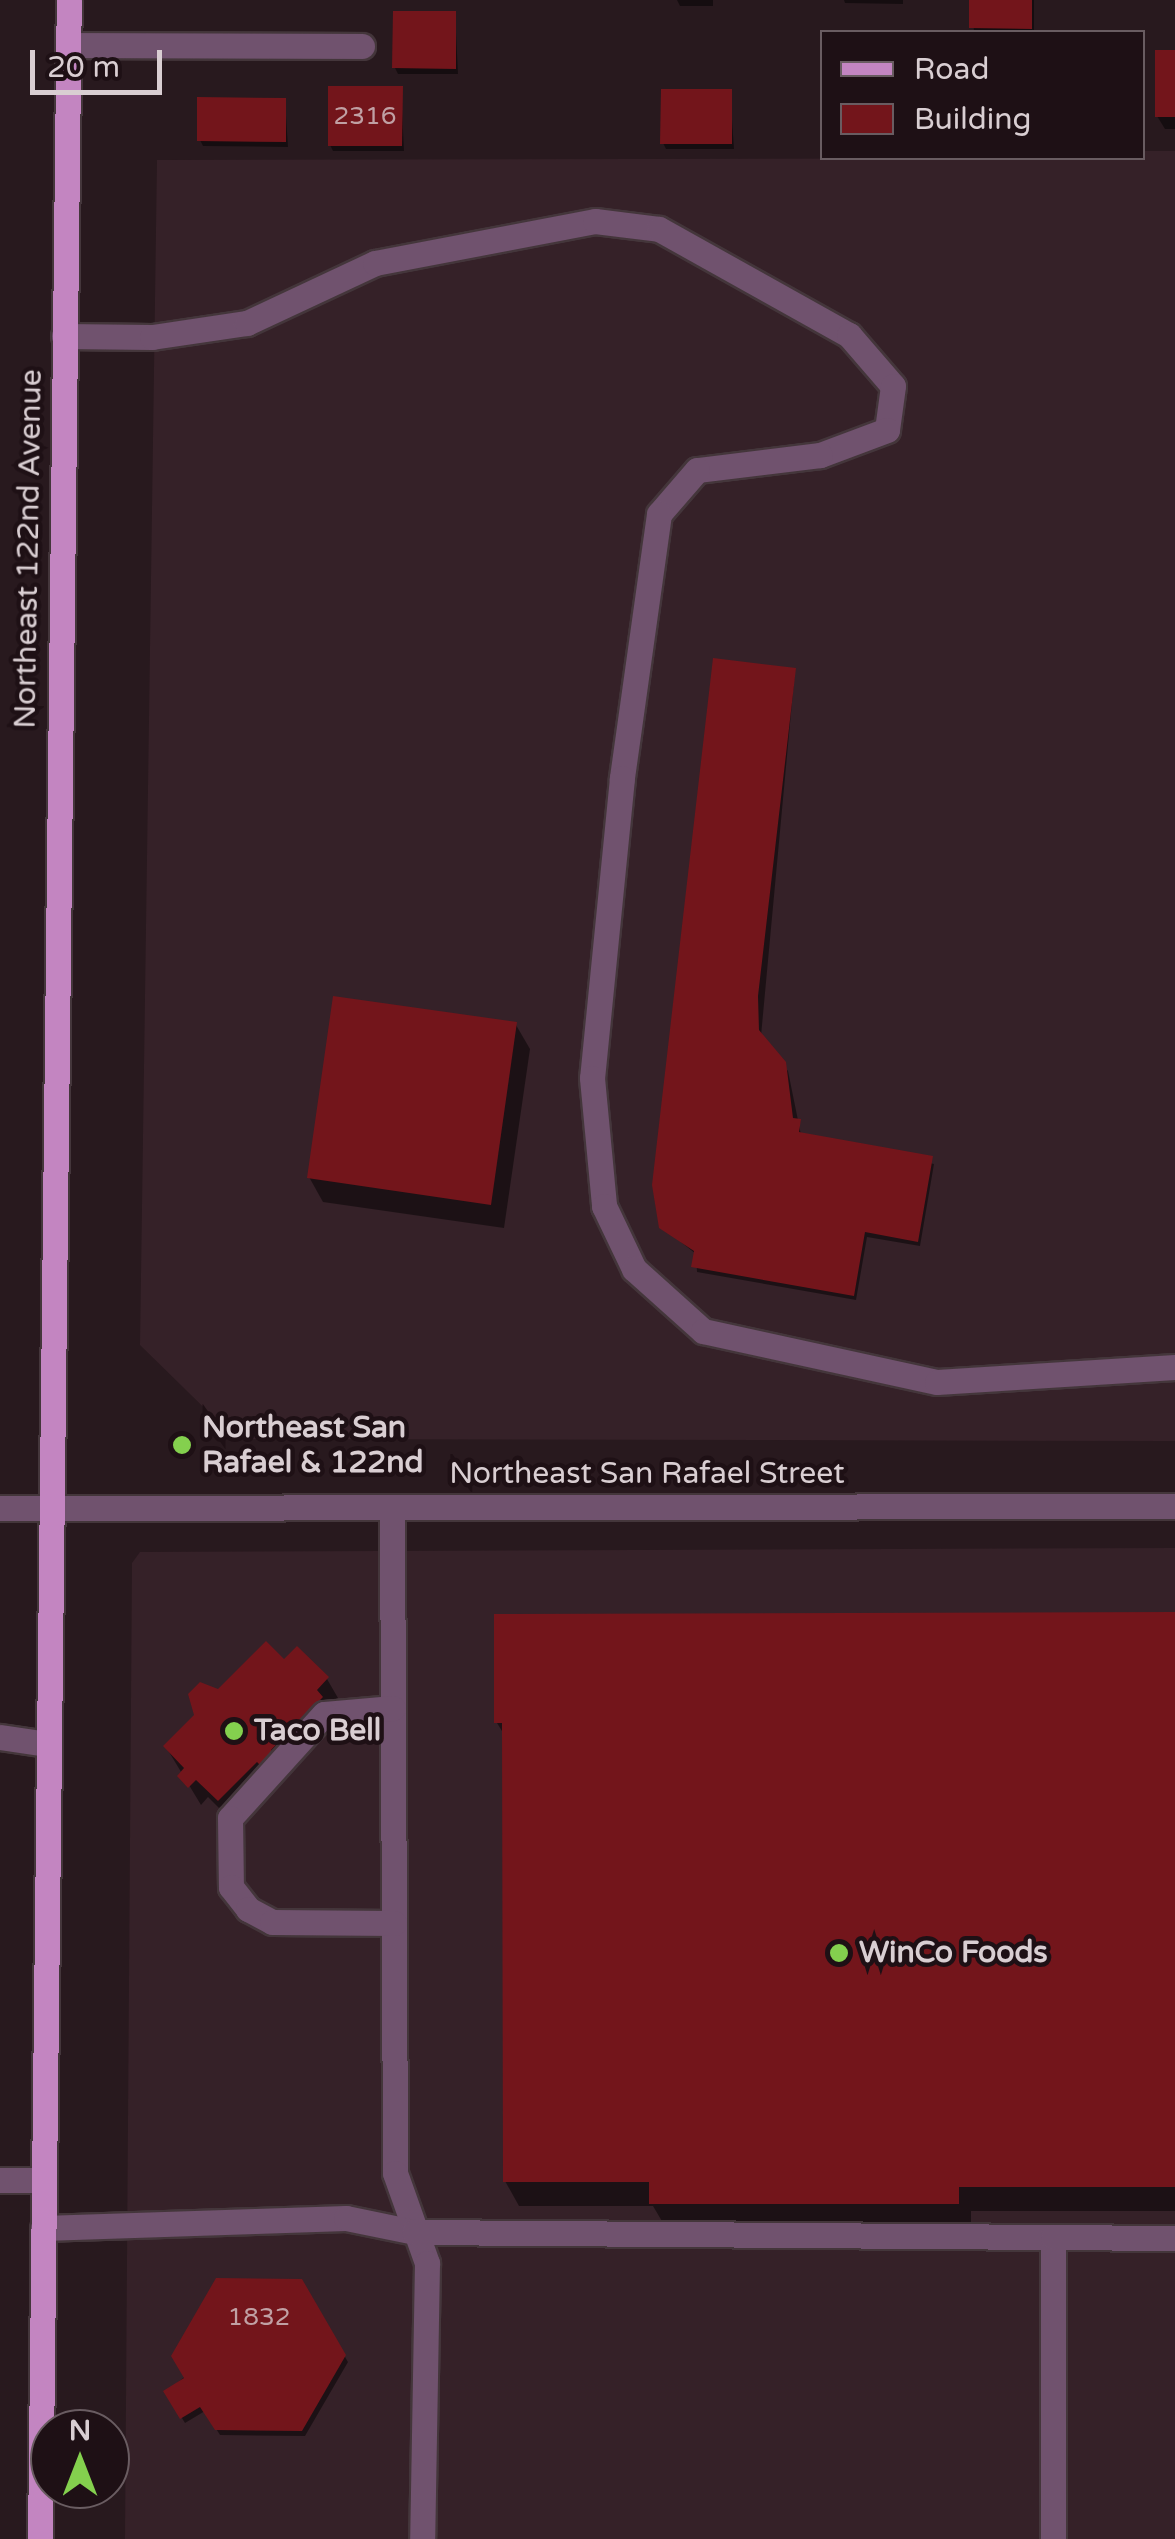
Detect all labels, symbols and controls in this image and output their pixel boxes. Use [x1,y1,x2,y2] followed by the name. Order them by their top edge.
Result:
[35,30,168,92] scale bar
[820,30,1145,160] legend
[47,49,120,86] text: 20 m
[914,51,989,88] text: Road
[334,101,396,131] house number: 2316
[914,101,1031,138] text: Building
[8,369,50,729] street label: Northeast 122nd Avenue
[202,1410,423,1480] place label: Northeast San Rafael & 122nd
[171,1434,193,1456] marker: Northeast San Rafael & 122nd
[449,1456,845,1492] street label: Northeast San Rafael Street
[254,1713,381,1749] place label: Taco Bell
[223,1720,245,1742] marker: Taco Bell
[859,1935,1048,1971] place label: WinCo Foods
[828,1942,850,1964] marker: WinCo Foods
[228,2302,290,2332] house number: 1832
[30,2409,130,2509] north arrow
[69,2414,91,2448] text: N

